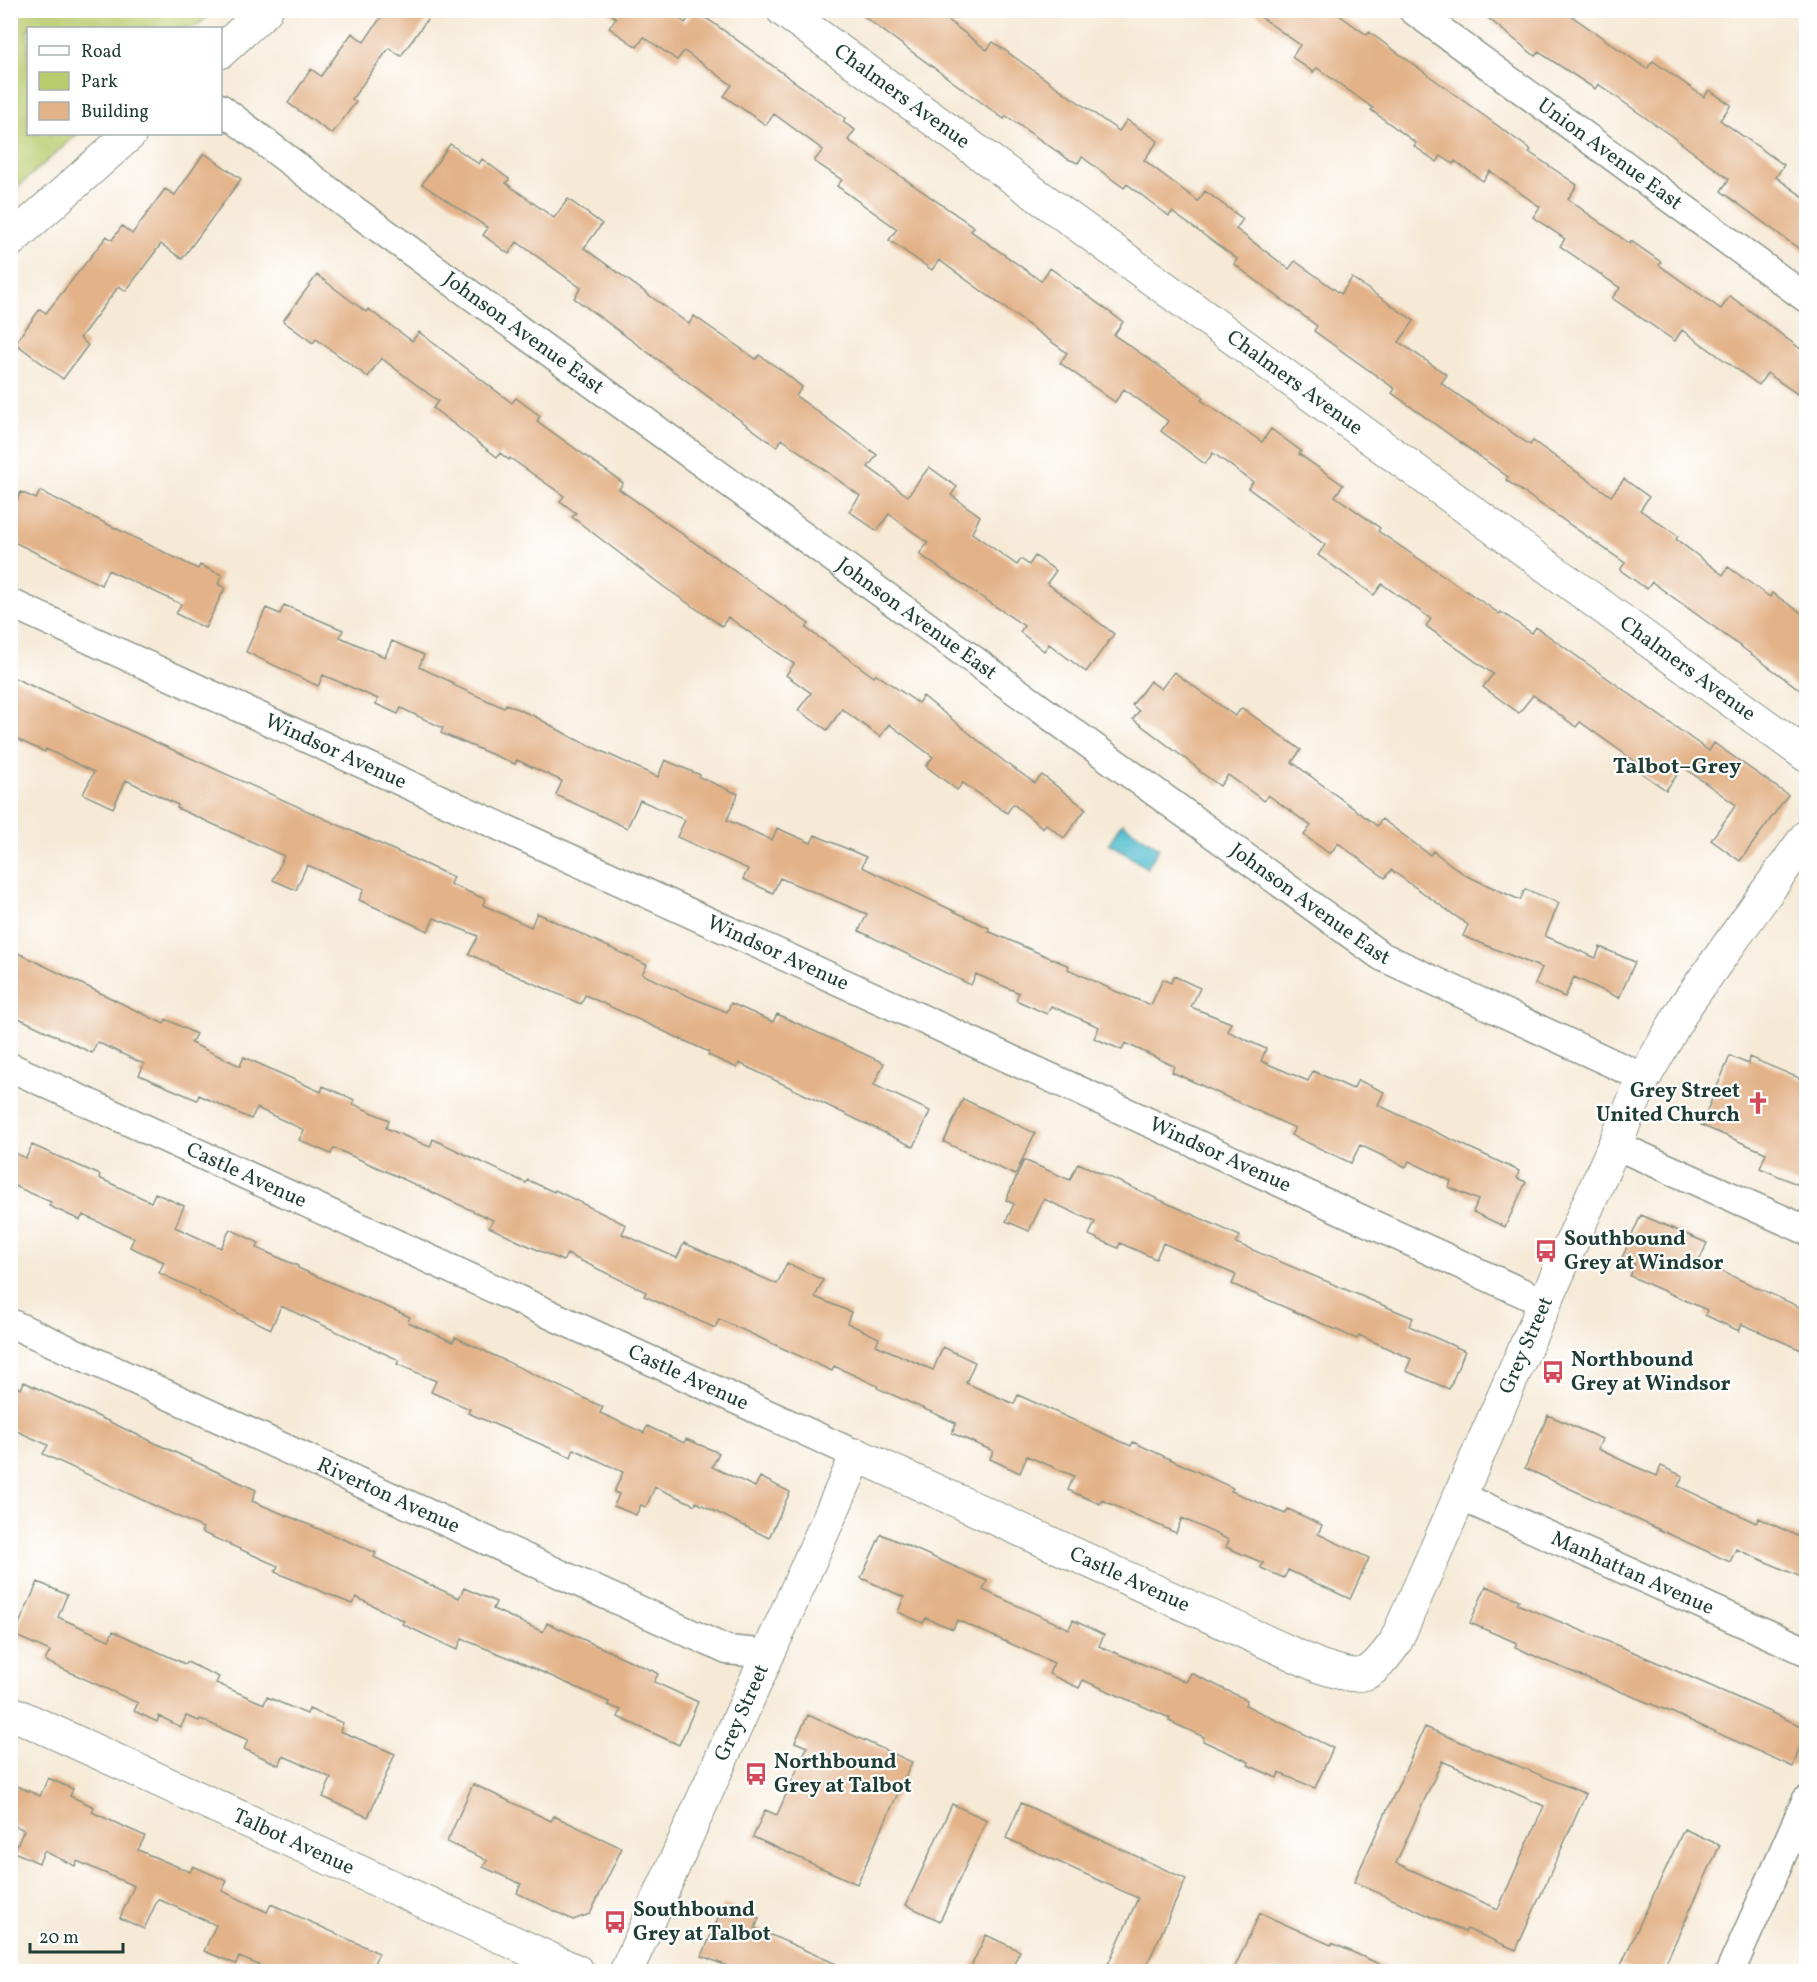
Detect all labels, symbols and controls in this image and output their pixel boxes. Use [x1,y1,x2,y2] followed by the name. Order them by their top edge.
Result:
[27,27,222,135] legend
[828,37,976,156] street label: Chalmers Avenue
[81,40,122,65] text: Road
[81,70,118,95] text: Park
[1531,91,1688,217] street label: Union Avenue East
[81,100,149,125] text: Building
[437,265,610,401] street label: Johnson Avenue East
[1221,323,1369,442] street label: Chalmers Avenue
[830,551,1003,687] street label: Johnson Avenue East
[1613,609,1762,728] street label: Chalmers Avenue
[260,707,411,797] street label: Windsor Avenue
[1613,752,1742,783] district label: Talbot–Grey
[1224,836,1395,973] street label: Johnson Avenue East
[702,908,854,998] street label: Windsor Avenue
[1596,1077,1740,1130] place label: Grey Street United Church
[1745,1090,1771,1116] church icon: Grey Street United Church
[1144,1110,1296,1200] street label: Windsor Avenue
[181,1135,311,1216] street label: Castle Avenue
[1564,1225,1724,1278] place label: Southbound Grey at Windsor
[1533,1238,1559,1264] bus stop icon: Southbound Grey at Windsor
[1492,1292,1560,1399] street label: Grey Street
[623,1337,753,1418] street label: Castle Avenue
[1571,1346,1731,1399] place label: Northbound Grey at Windsor
[1540,1359,1566,1385] bus stop icon: Northbound Grey at Windsor
[312,1450,465,1541] street label: Riverton Avenue
[1546,1524,1719,1622] street label: Manhattan Avenue
[1065,1539,1195,1620] street label: Castle Avenue
[707,1659,776,1766] street label: Grey Street
[774,1748,912,1801] place label: Northbound Grey at Talbot
[743,1761,769,1787] bus stop icon: Northbound Grey at Talbot
[228,1801,359,1882] street label: Talbot Avenue
[633,1896,771,1949] place label: Southbound Grey at Talbot
[602,1909,628,1935] bus stop icon: Southbound Grey at Talbot
[30,1916,123,1954] scale bar
[39,1926,79,1951] text: 20 m

